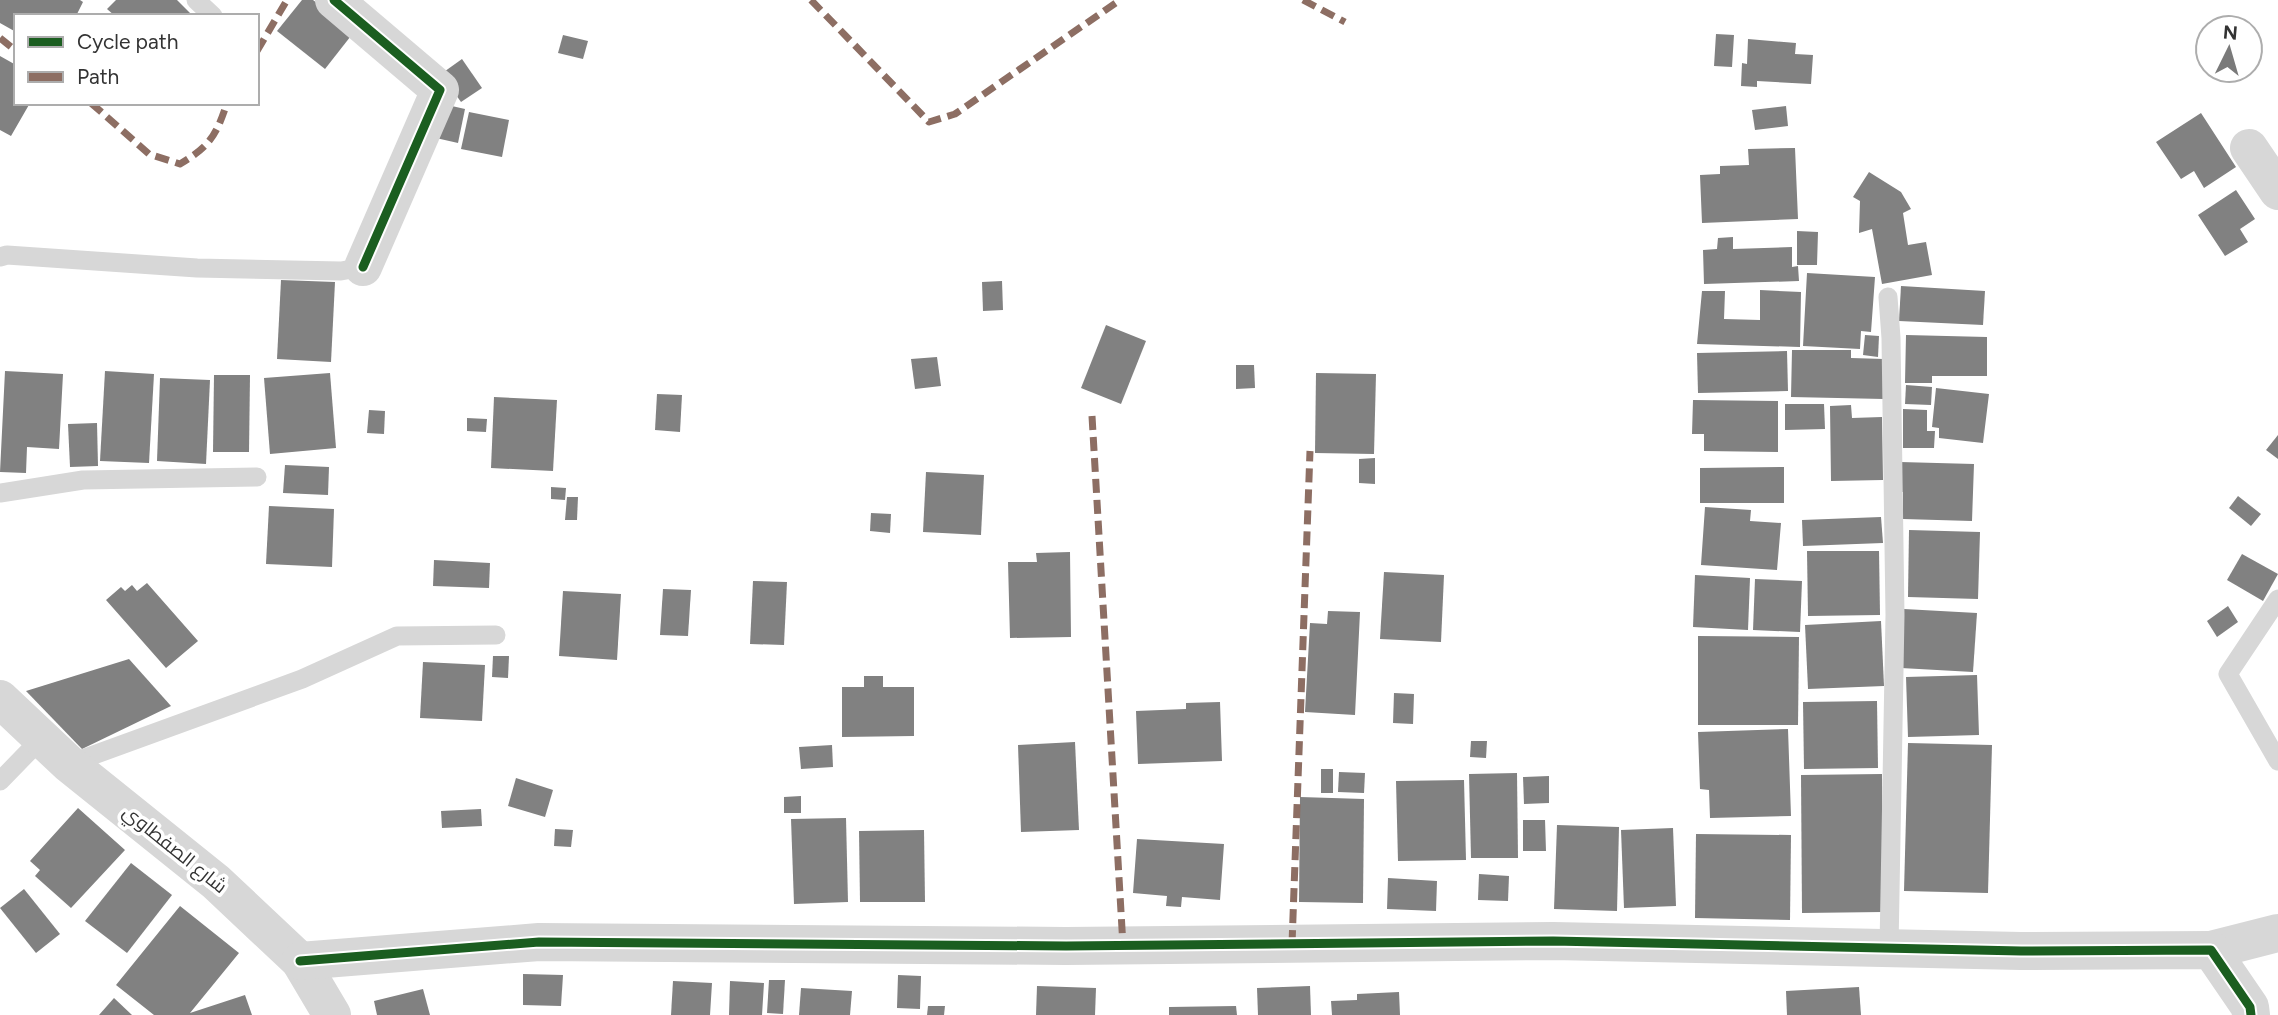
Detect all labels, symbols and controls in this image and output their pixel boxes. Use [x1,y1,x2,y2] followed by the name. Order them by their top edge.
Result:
[14,14,259,105] legend
[2194,14,2264,84] north arrow
[2222,20,2239,45] text: N
[77,29,178,54] text: Cycle path
[77,64,119,89] text: Path
[116,800,232,900] street label: شارع الصفطاوي

